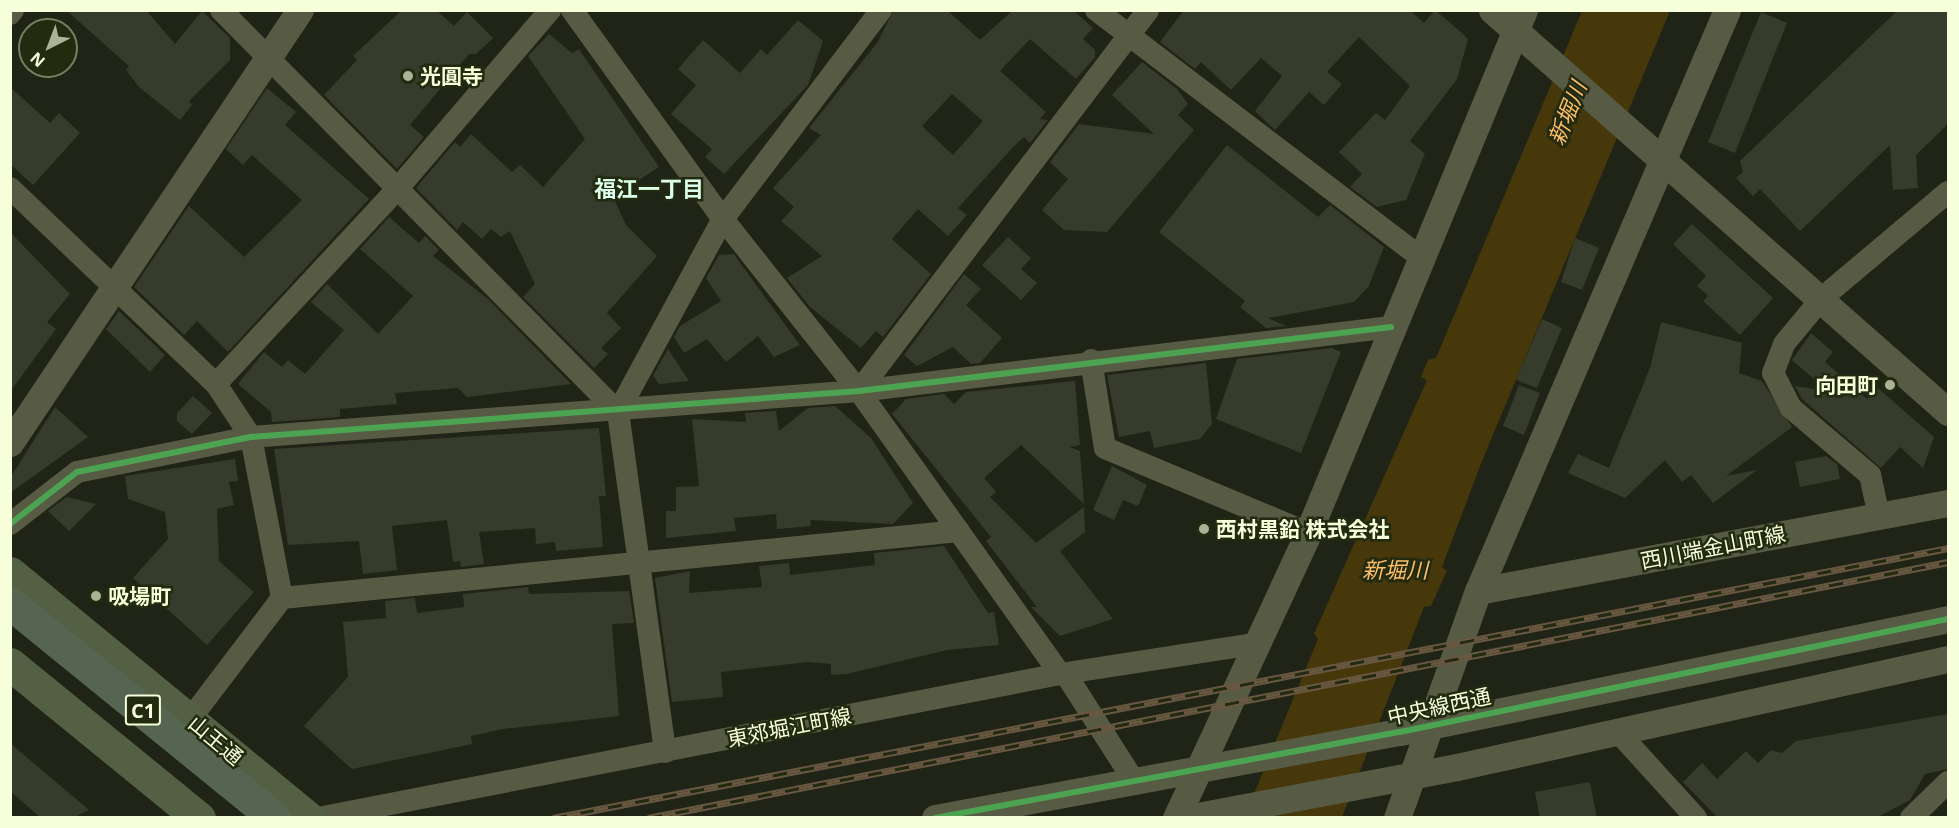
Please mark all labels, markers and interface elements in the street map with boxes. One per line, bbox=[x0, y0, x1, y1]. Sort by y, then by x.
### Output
north arrow bbox=[18, 18, 78, 78]
text: N bbox=[25, 47, 49, 72]
place label: 光圓寺 bbox=[420, 63, 483, 89]
marker: 光圓寺 bbox=[401, 69, 415, 83]
water label: 新堀川 bbox=[1542, 77, 1592, 149]
district label: 福江一丁目 bbox=[594, 176, 704, 202]
place label: 向田町 bbox=[1815, 372, 1878, 398]
marker: 向田町 bbox=[1883, 378, 1897, 392]
place label: 西村黒鉛 株式会社 bbox=[1216, 516, 1389, 542]
street label: 西川端金山町線 bbox=[1638, 521, 1788, 573]
marker: 西村黒鉛 株式会社 bbox=[1197, 522, 1211, 536]
water label: 新堀川 bbox=[1362, 557, 1428, 583]
place label: 吸場町 bbox=[108, 583, 171, 609]
marker: 吸場町 bbox=[89, 589, 103, 603]
street label: 中央線西通 bbox=[1385, 683, 1493, 729]
road number: C1 bbox=[124, 693, 162, 727]
street label: 東郊堀江町線 bbox=[725, 703, 853, 751]
street label: 山王通 bbox=[184, 710, 248, 770]

